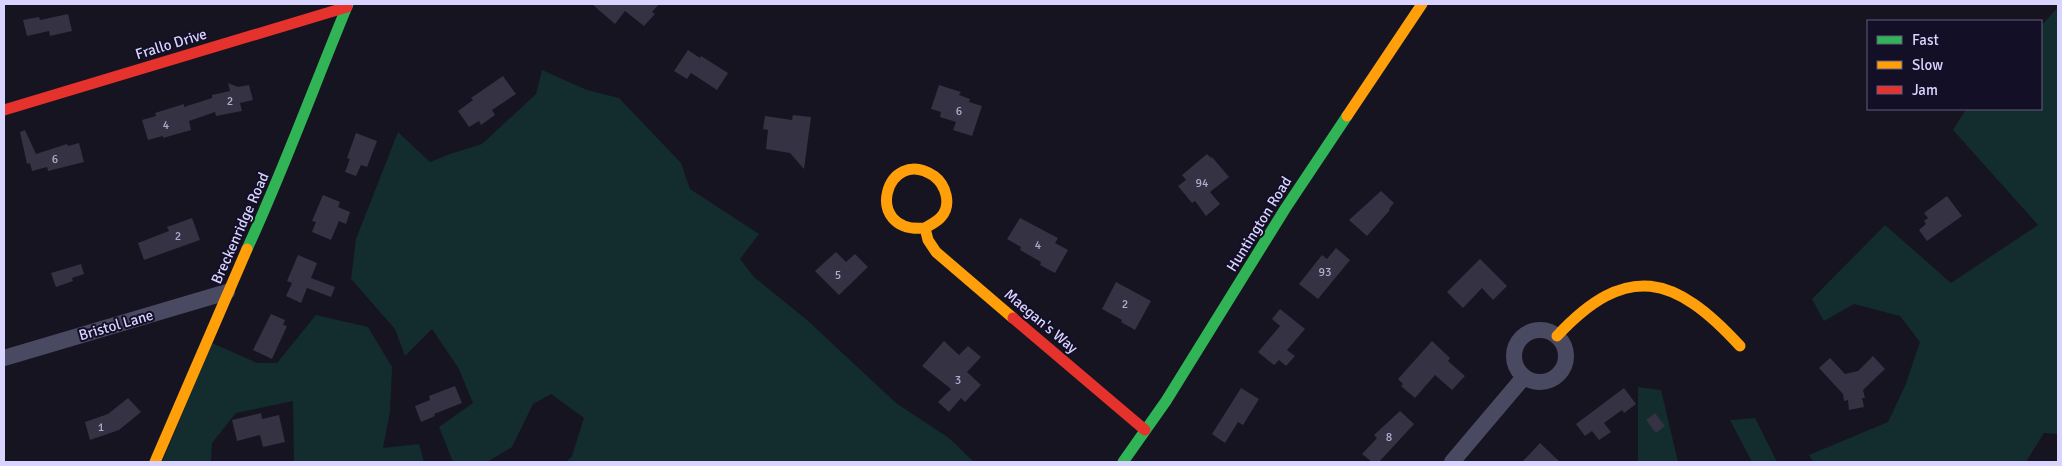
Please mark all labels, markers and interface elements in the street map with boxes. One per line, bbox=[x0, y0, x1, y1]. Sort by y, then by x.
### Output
legend bbox=[1867, 20, 2042, 110]
street label: Frallo Drive bbox=[133, 25, 209, 63]
text: Fast bbox=[1912, 31, 1939, 49]
text: Slow bbox=[1912, 56, 1943, 74]
text: Jam bbox=[1912, 81, 1938, 99]
house number: 2 bbox=[227, 94, 233, 109]
house number: 6 bbox=[956, 104, 962, 119]
house number: 4 bbox=[163, 118, 170, 133]
house number: 6 bbox=[52, 152, 58, 167]
street label: Breckenridge Road bbox=[207, 169, 273, 287]
street label: Huntington Road bbox=[1223, 173, 1295, 275]
house number: 94 bbox=[1196, 176, 1209, 191]
house number: 2 bbox=[175, 229, 181, 244]
house number: 4 bbox=[1035, 238, 1042, 253]
house number: 93 bbox=[1319, 265, 1331, 280]
house number: 5 bbox=[835, 268, 841, 283]
street label: Maegan's Way bbox=[1001, 285, 1081, 357]
house number: 2 bbox=[1122, 297, 1128, 312]
street label: Bristol Lane bbox=[77, 306, 155, 344]
house number: 3 bbox=[955, 373, 961, 388]
house number: 1 bbox=[98, 420, 104, 435]
house number: 8 bbox=[1386, 430, 1392, 445]

